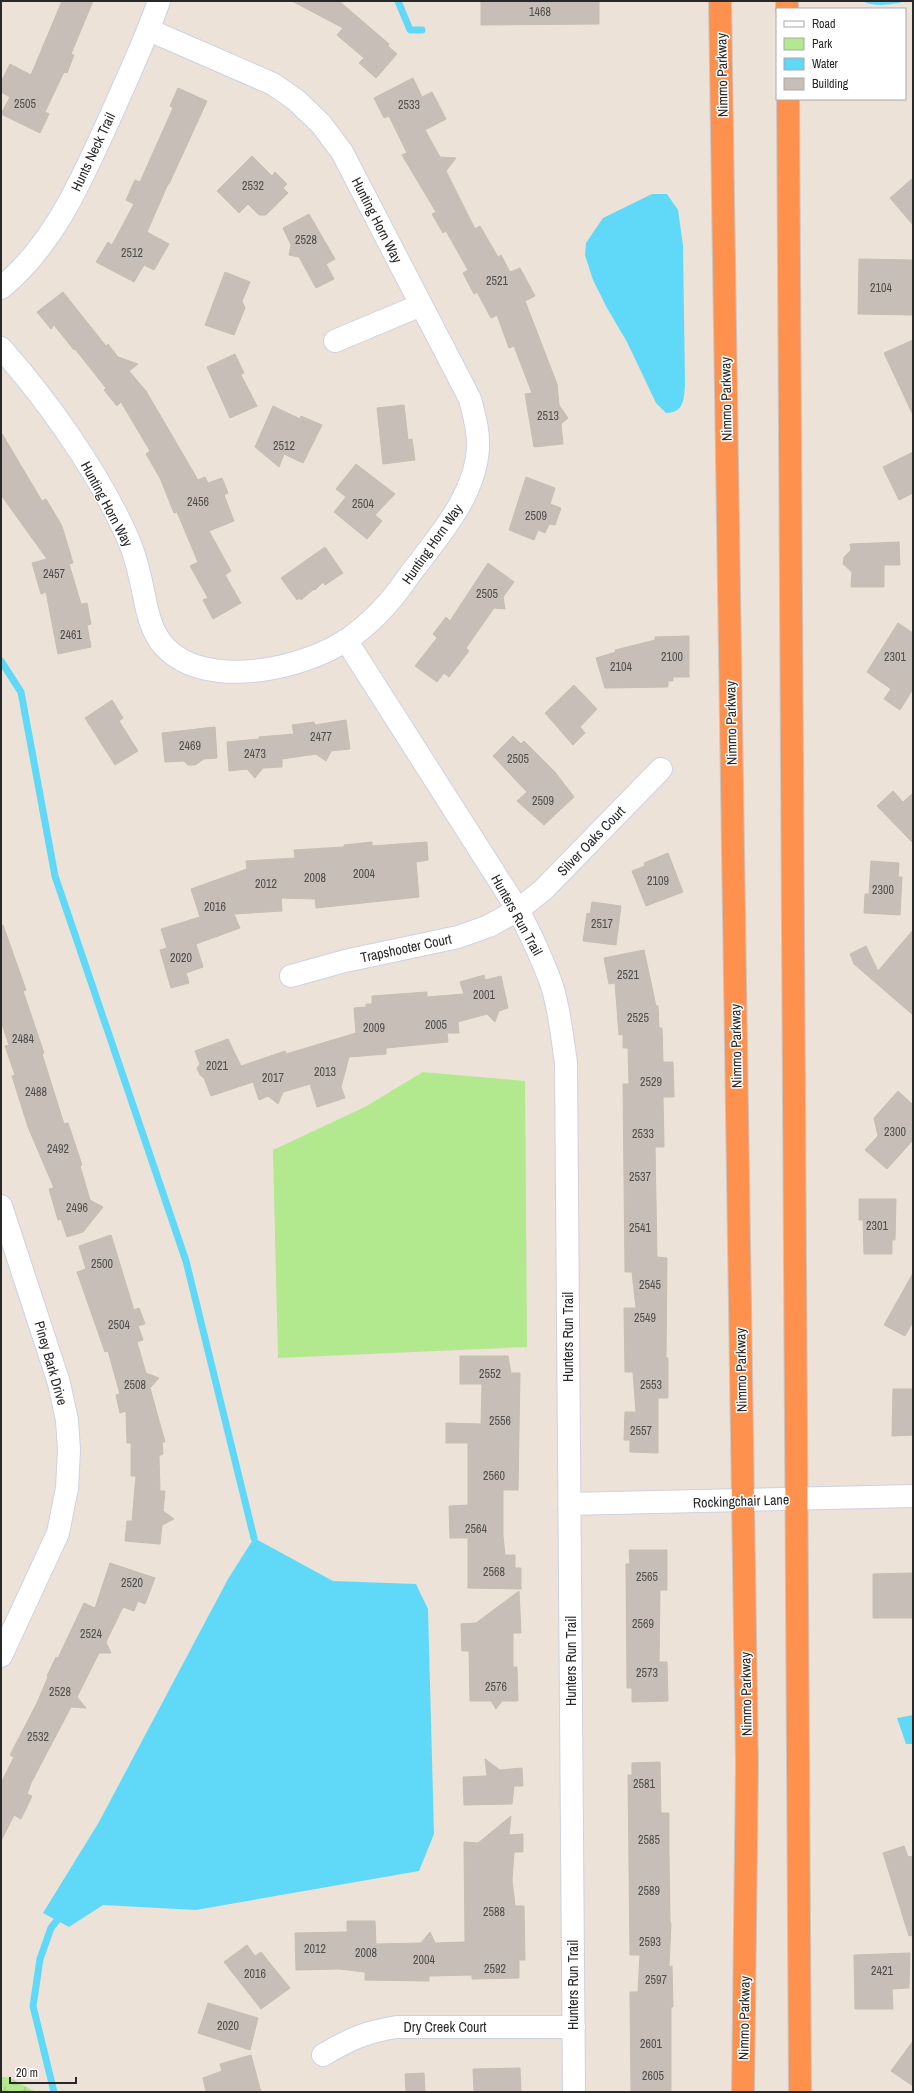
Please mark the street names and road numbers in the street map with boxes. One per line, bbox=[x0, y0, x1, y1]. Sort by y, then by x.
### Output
street label: Nimmo Parkway bbox=[712, 32, 732, 117]
street label: Hunts Neck Trail bbox=[67, 110, 119, 194]
street label: Hunting Horn Way bbox=[348, 174, 406, 266]
street label: Nimmo Parkway bbox=[716, 356, 736, 441]
street label: Hunting Horn Way bbox=[77, 458, 137, 550]
street label: Hunting Horn Way bbox=[398, 500, 466, 588]
street label: Nimmo Parkway bbox=[721, 680, 741, 765]
street label: Silver Oaks Court bbox=[553, 802, 629, 880]
street label: Hunters Run Trail bbox=[487, 871, 547, 959]
street label: Trapshooter Court bbox=[359, 930, 453, 966]
street label: Nimmo Parkway bbox=[726, 1003, 746, 1088]
street label: Hunters Run Trail bbox=[559, 1292, 577, 1382]
street label: Piney Bark Drive bbox=[30, 1319, 72, 1407]
street label: Nimmo Parkway bbox=[731, 1327, 751, 1412]
street label: Rockingchair Lane bbox=[693, 1490, 789, 1512]
street label: Hunters Run Trail bbox=[562, 1616, 580, 1706]
street label: Nimmo Parkway bbox=[736, 1651, 756, 1736]
street label: Hunters Run Trail bbox=[564, 1940, 582, 2030]
street label: Nimmo Parkway bbox=[734, 1975, 754, 2060]
street label: Dry Creek Court bbox=[404, 2018, 486, 2036]

